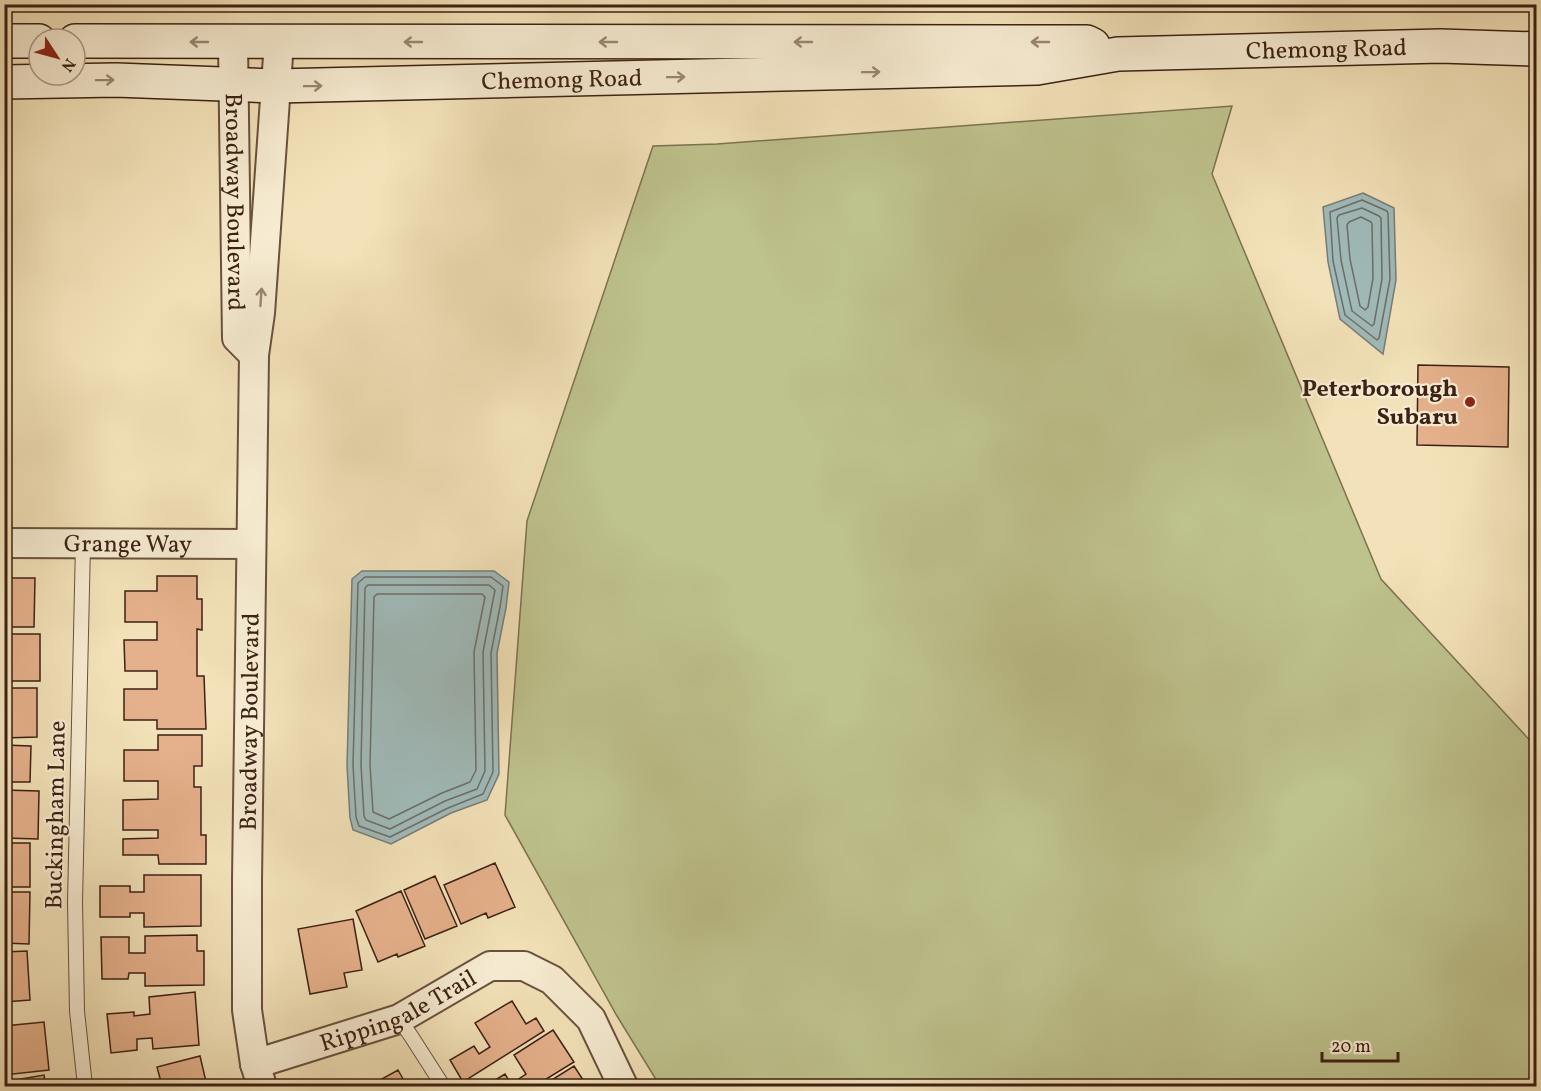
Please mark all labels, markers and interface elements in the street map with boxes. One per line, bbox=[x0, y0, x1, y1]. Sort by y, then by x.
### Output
north arrow bbox=[27, 27, 87, 87]
street label: Chemong Road bbox=[1246, 32, 1407, 70]
one-way arrow bbox=[190, 36, 210, 48]
one-way arrow bbox=[404, 36, 424, 48]
one-way arrow bbox=[599, 36, 619, 48]
one-way arrow bbox=[794, 36, 814, 48]
one-way arrow bbox=[1031, 36, 1051, 48]
text: N bbox=[55, 53, 80, 76]
street label: Chemong Road bbox=[481, 62, 643, 100]
one-way arrow bbox=[860, 66, 880, 78]
one-way arrow bbox=[665, 71, 685, 83]
one-way arrow bbox=[94, 74, 114, 86]
one-way arrow bbox=[302, 80, 322, 91]
street label: Broadway Boulevard bbox=[215, 93, 252, 311]
one-way arrow bbox=[256, 288, 267, 308]
place label: Peterborough Subaru bbox=[1302, 373, 1458, 435]
marker: Peterborough Subaru bbox=[1463, 395, 1477, 409]
street label: Grange Way bbox=[64, 528, 192, 563]
street label: Broadway Boulevard bbox=[233, 612, 270, 831]
street label: Buckingham Lane bbox=[38, 720, 76, 910]
street label: Rippingale Trail bbox=[316, 962, 483, 1062]
scale bar bbox=[1322, 1025, 1398, 1063]
text: 20 m bbox=[1331, 1035, 1371, 1060]

